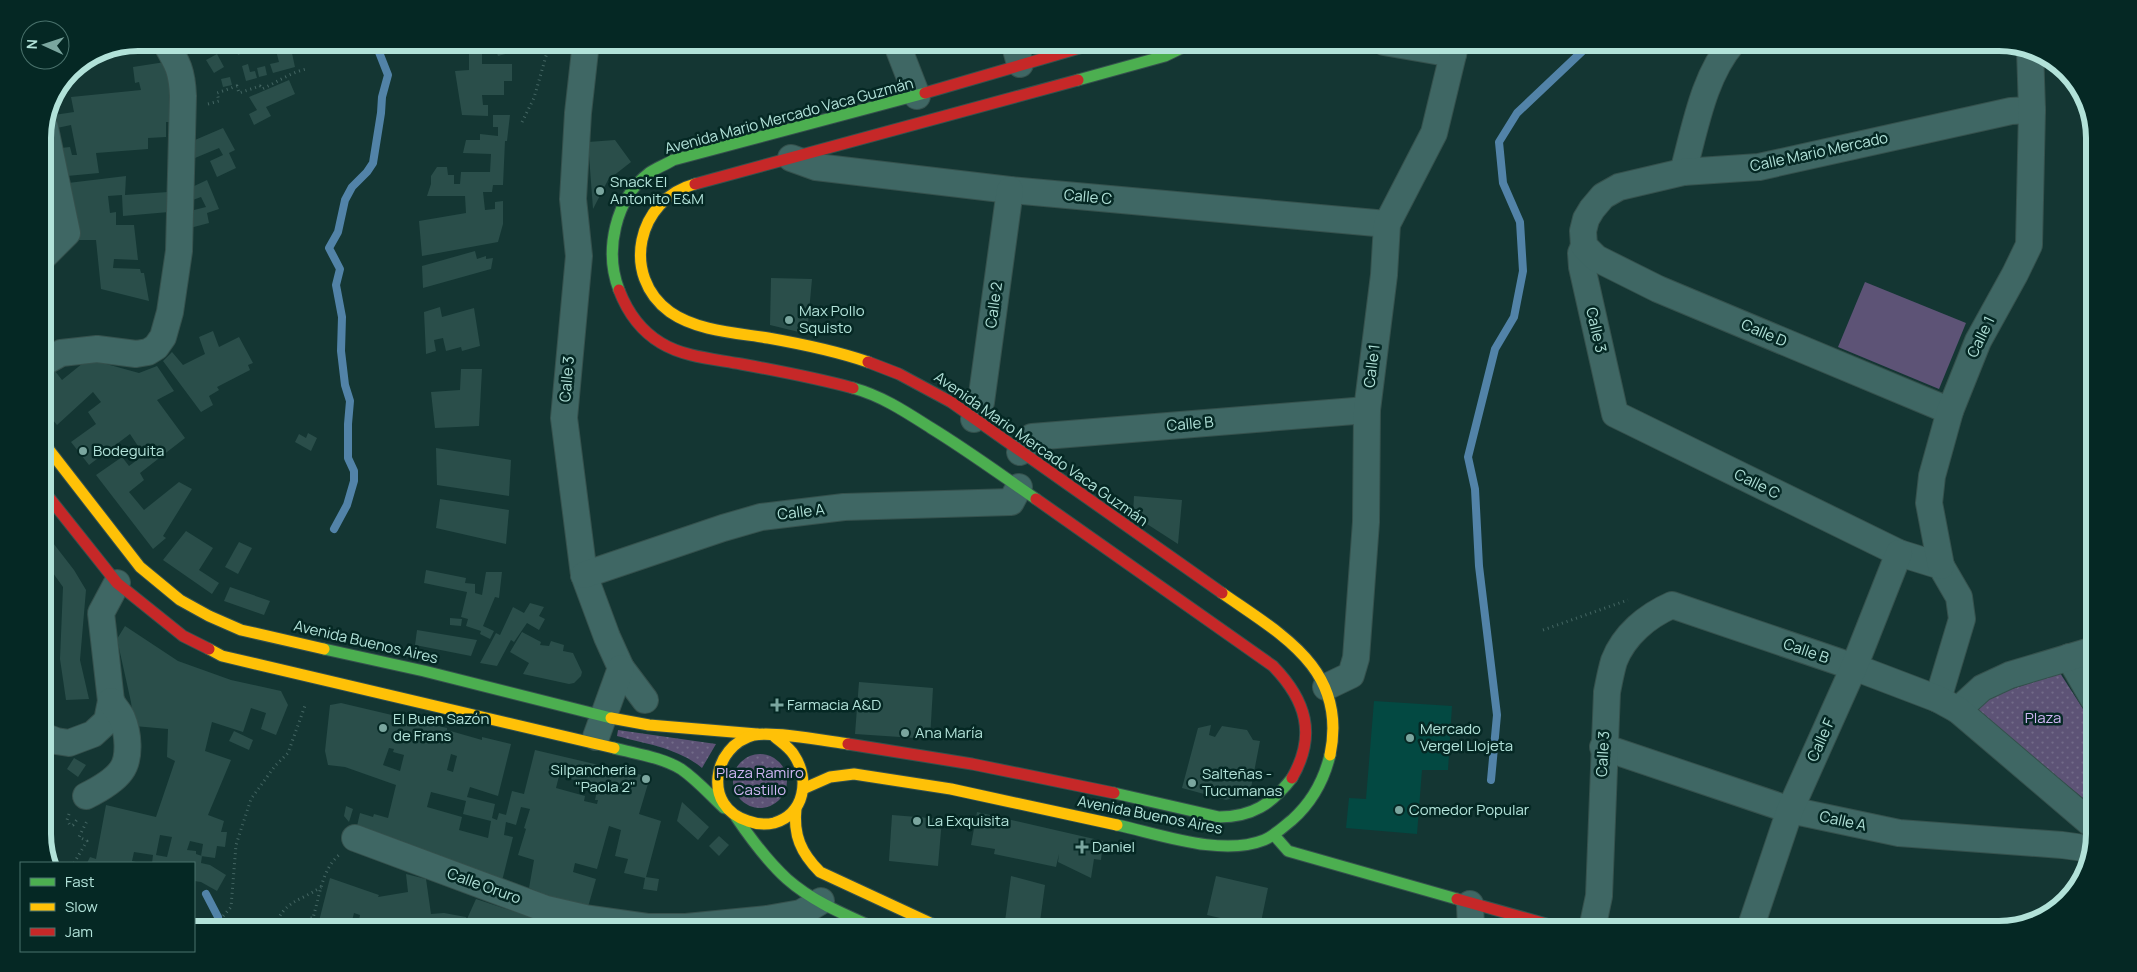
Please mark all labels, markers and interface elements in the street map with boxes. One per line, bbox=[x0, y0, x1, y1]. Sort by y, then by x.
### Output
north arrow bbox=[20, 20, 70, 70]
text: N bbox=[22, 39, 41, 50]
street label: Avenida Mario Mercado Vaca Guzmán bbox=[662, 72, 916, 159]
street label: Calle Mario Mercado bbox=[1748, 127, 1890, 176]
place label: Snack El Antonito E&M bbox=[610, 171, 704, 209]
street label: Calle C bbox=[1063, 184, 1113, 209]
marker: Snack El Antonito E&M bbox=[594, 185, 606, 197]
street label: Calle 2 bbox=[980, 280, 1007, 329]
place label: Max Pollo Squisto bbox=[799, 300, 865, 338]
street label: Calle 3 bbox=[1581, 305, 1612, 355]
street label: Calle 1 bbox=[1962, 313, 2000, 361]
marker: Max Pollo Squisto bbox=[783, 314, 795, 326]
street label: Calle D bbox=[1738, 314, 1790, 352]
street label: Calle 1 bbox=[1358, 343, 1385, 389]
street label: Calle 3 bbox=[554, 355, 579, 403]
street label: Avenida Mario Mercado Vaca Guzmán bbox=[930, 366, 1153, 531]
street label: Calle B bbox=[1166, 411, 1214, 436]
place label: Bodeguita bbox=[93, 440, 164, 461]
marker: Bodeguita bbox=[77, 445, 89, 457]
street label: Calle C bbox=[1731, 463, 1784, 504]
street label: Calle A bbox=[776, 498, 826, 525]
street label: Avenida Buenos Aires bbox=[292, 615, 440, 668]
street label: Calle B bbox=[1781, 633, 1832, 668]
place label: Farmacia A&D bbox=[787, 694, 881, 715]
marker: Farmacia A&D bbox=[771, 699, 783, 711]
park label: Plaza bbox=[2025, 707, 2061, 728]
place label: El Buen Sazón de Frans bbox=[393, 708, 489, 746]
street label: Calle F bbox=[1802, 714, 1840, 765]
place label: Mercado Vergel Llojeta bbox=[1420, 718, 1513, 756]
marker: El Buen Sazón de Frans bbox=[377, 722, 389, 734]
place label: Ana María bbox=[915, 722, 983, 743]
marker: Ana María bbox=[899, 727, 911, 739]
street label: Calle 3 bbox=[1591, 730, 1614, 778]
marker: Mercado Vergel Llojeta bbox=[1404, 732, 1416, 744]
place label: Silpancheria "Paola 2" bbox=[550, 759, 636, 797]
park label: Plaza Ramiro Castillo bbox=[716, 762, 804, 800]
place label: Salteñas - Tucumanas bbox=[1202, 763, 1283, 801]
marker: Silpancheria "Paola 2" bbox=[640, 773, 652, 785]
marker: Salteñas - Tucumanas bbox=[1186, 777, 1198, 789]
street label: Avenida Buenos Aires bbox=[1076, 790, 1225, 839]
place label: Comedor Popular bbox=[1409, 799, 1530, 820]
marker: Comedor Popular bbox=[1393, 804, 1405, 816]
street label: Calle A bbox=[1818, 805, 1869, 836]
place label: La Exquisita bbox=[927, 810, 1009, 831]
marker: La Exquisita bbox=[911, 815, 923, 827]
place label: Daniel bbox=[1092, 836, 1135, 857]
marker: Daniel bbox=[1076, 841, 1088, 853]
legend bbox=[20, 862, 195, 952]
street label: Calle Oruro bbox=[444, 862, 524, 909]
text: Fast bbox=[65, 871, 94, 892]
text: Slow bbox=[65, 896, 98, 917]
text: Jam bbox=[65, 921, 93, 942]

